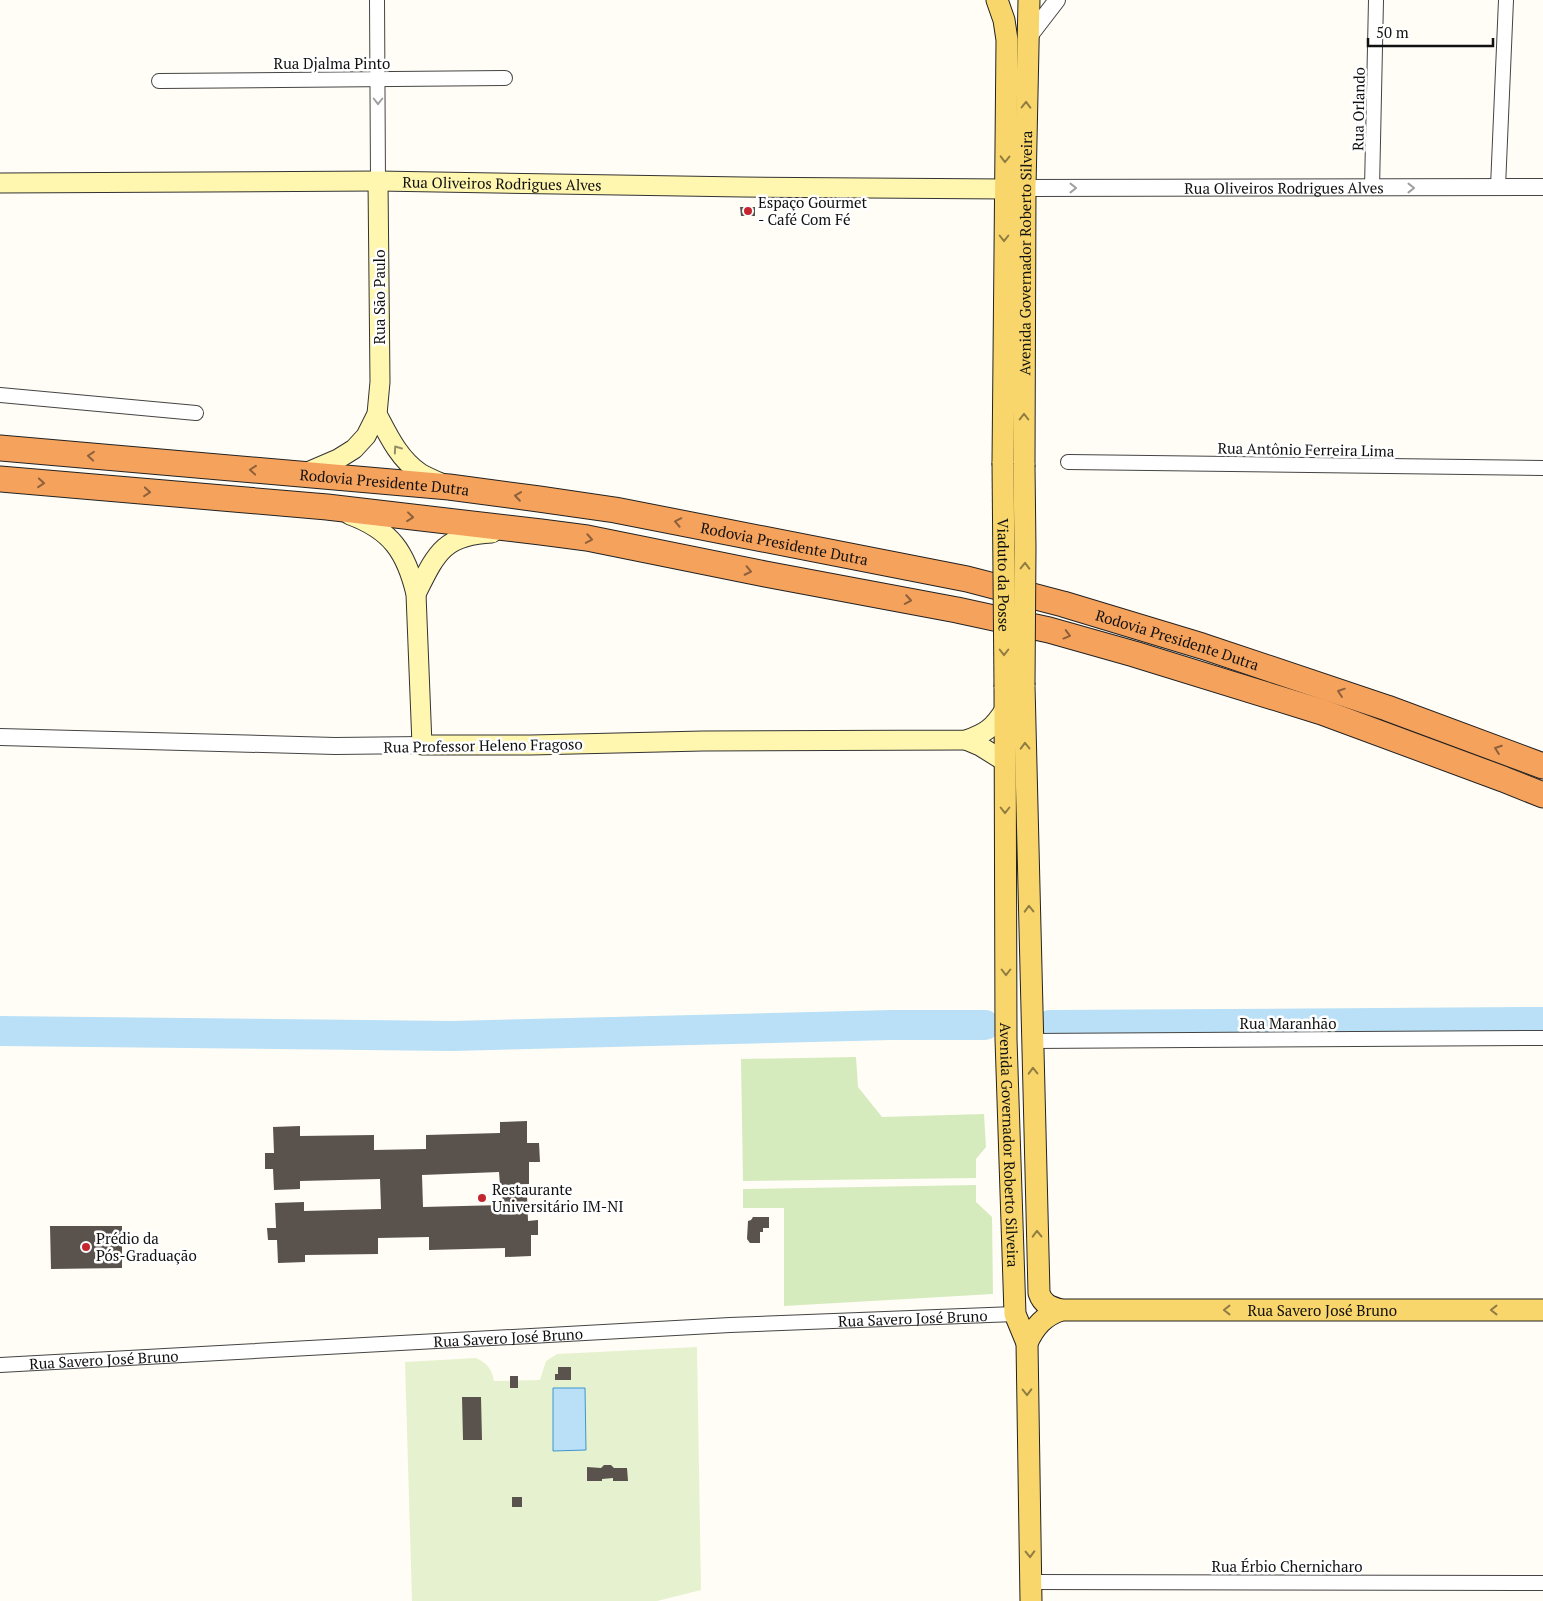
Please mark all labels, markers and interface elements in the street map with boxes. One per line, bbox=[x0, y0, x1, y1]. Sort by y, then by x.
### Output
scale bar bbox=[1368, 15, 1493, 47]
text: 50 m bbox=[1376, 22, 1409, 42]
street label: Rua Djalma Pinto bbox=[274, 53, 390, 73]
street label: Rua Orlando bbox=[1347, 67, 1369, 151]
one-way arrow bbox=[373, 98, 383, 105]
one-way arrow bbox=[1021, 100, 1031, 108]
street label: Avenida Governador Roberto Silveira bbox=[1014, 130, 1036, 376]
one-way arrow bbox=[1000, 156, 1010, 163]
street label: Rua Oliveiros Rodrigues Alves bbox=[402, 171, 602, 195]
street label: Rua Oliveiros Rodrigues Alves bbox=[1184, 177, 1384, 198]
one-way arrow bbox=[1407, 182, 1415, 193]
one-way arrow bbox=[1070, 183, 1078, 193]
place label: Espaço Gourmet - Café Com Fé bbox=[758, 192, 867, 229]
marker: Espaço Gourmet - Café Com Fé bbox=[742, 205, 754, 217]
one-way arrow bbox=[999, 234, 1009, 242]
street label: Rua São Paulo bbox=[369, 250, 389, 344]
one-way arrow bbox=[1019, 412, 1029, 420]
street label: Rua Antônio Ferreira Lima bbox=[1217, 437, 1395, 461]
one-way arrow bbox=[394, 445, 403, 454]
one-way arrow bbox=[87, 451, 95, 462]
street label: Rodovia Presidente Dutra bbox=[299, 464, 471, 500]
one-way arrow bbox=[249, 465, 257, 476]
one-way arrow bbox=[37, 477, 45, 488]
one-way arrow bbox=[143, 486, 151, 497]
one-way arrow bbox=[514, 492, 522, 502]
one-way arrow bbox=[407, 511, 415, 522]
street label: Rodovia Presidente Dutra bbox=[699, 517, 870, 570]
one-way arrow bbox=[674, 518, 683, 528]
street label: Viaduto da Posse bbox=[993, 518, 1015, 632]
one-way arrow bbox=[584, 533, 593, 543]
one-way arrow bbox=[1020, 562, 1030, 570]
one-way arrow bbox=[744, 565, 753, 575]
one-way arrow bbox=[904, 595, 912, 605]
street label: Rodovia Presidente Dutra bbox=[1093, 604, 1262, 675]
one-way arrow bbox=[1062, 629, 1071, 640]
one-way arrow bbox=[999, 648, 1009, 656]
one-way arrow bbox=[1337, 688, 1346, 698]
street label: Rua Professor Heleno Fragoso bbox=[383, 733, 583, 757]
one-way arrow bbox=[1020, 742, 1030, 750]
one-way arrow bbox=[1494, 745, 1502, 755]
one-way arrow bbox=[1000, 806, 1010, 814]
one-way arrow bbox=[1024, 905, 1034, 912]
one-way arrow bbox=[1001, 969, 1011, 977]
street label: Rua Maranhão bbox=[1240, 1013, 1336, 1033]
street label: Avenida Governador Roberto Silveira bbox=[996, 1022, 1023, 1268]
one-way arrow bbox=[1028, 1067, 1038, 1075]
place label: Restaurante Universitário IM-NI bbox=[492, 1179, 623, 1216]
marker: Restaurante Universitário IM-NI bbox=[476, 1192, 488, 1204]
place label: Prédio da Pós-Graduação bbox=[96, 1228, 197, 1265]
one-way arrow bbox=[1032, 1230, 1042, 1238]
marker: Prédio da Pós-Graduação bbox=[80, 1241, 92, 1253]
street label: Rua Savero José Bruno bbox=[1247, 1300, 1397, 1320]
street label: Rua Savero José Bruno bbox=[838, 1305, 988, 1331]
one-way arrow bbox=[1223, 1305, 1230, 1315]
one-way arrow bbox=[1490, 1305, 1498, 1315]
street label: Rua Savero José Bruno bbox=[433, 1323, 583, 1351]
street label: Rua Savero José Bruno bbox=[29, 1345, 179, 1373]
one-way arrow bbox=[1022, 1388, 1032, 1396]
one-way arrow bbox=[1025, 1550, 1035, 1558]
street label: Rua Érbio Chernicharo bbox=[1211, 1556, 1363, 1576]

